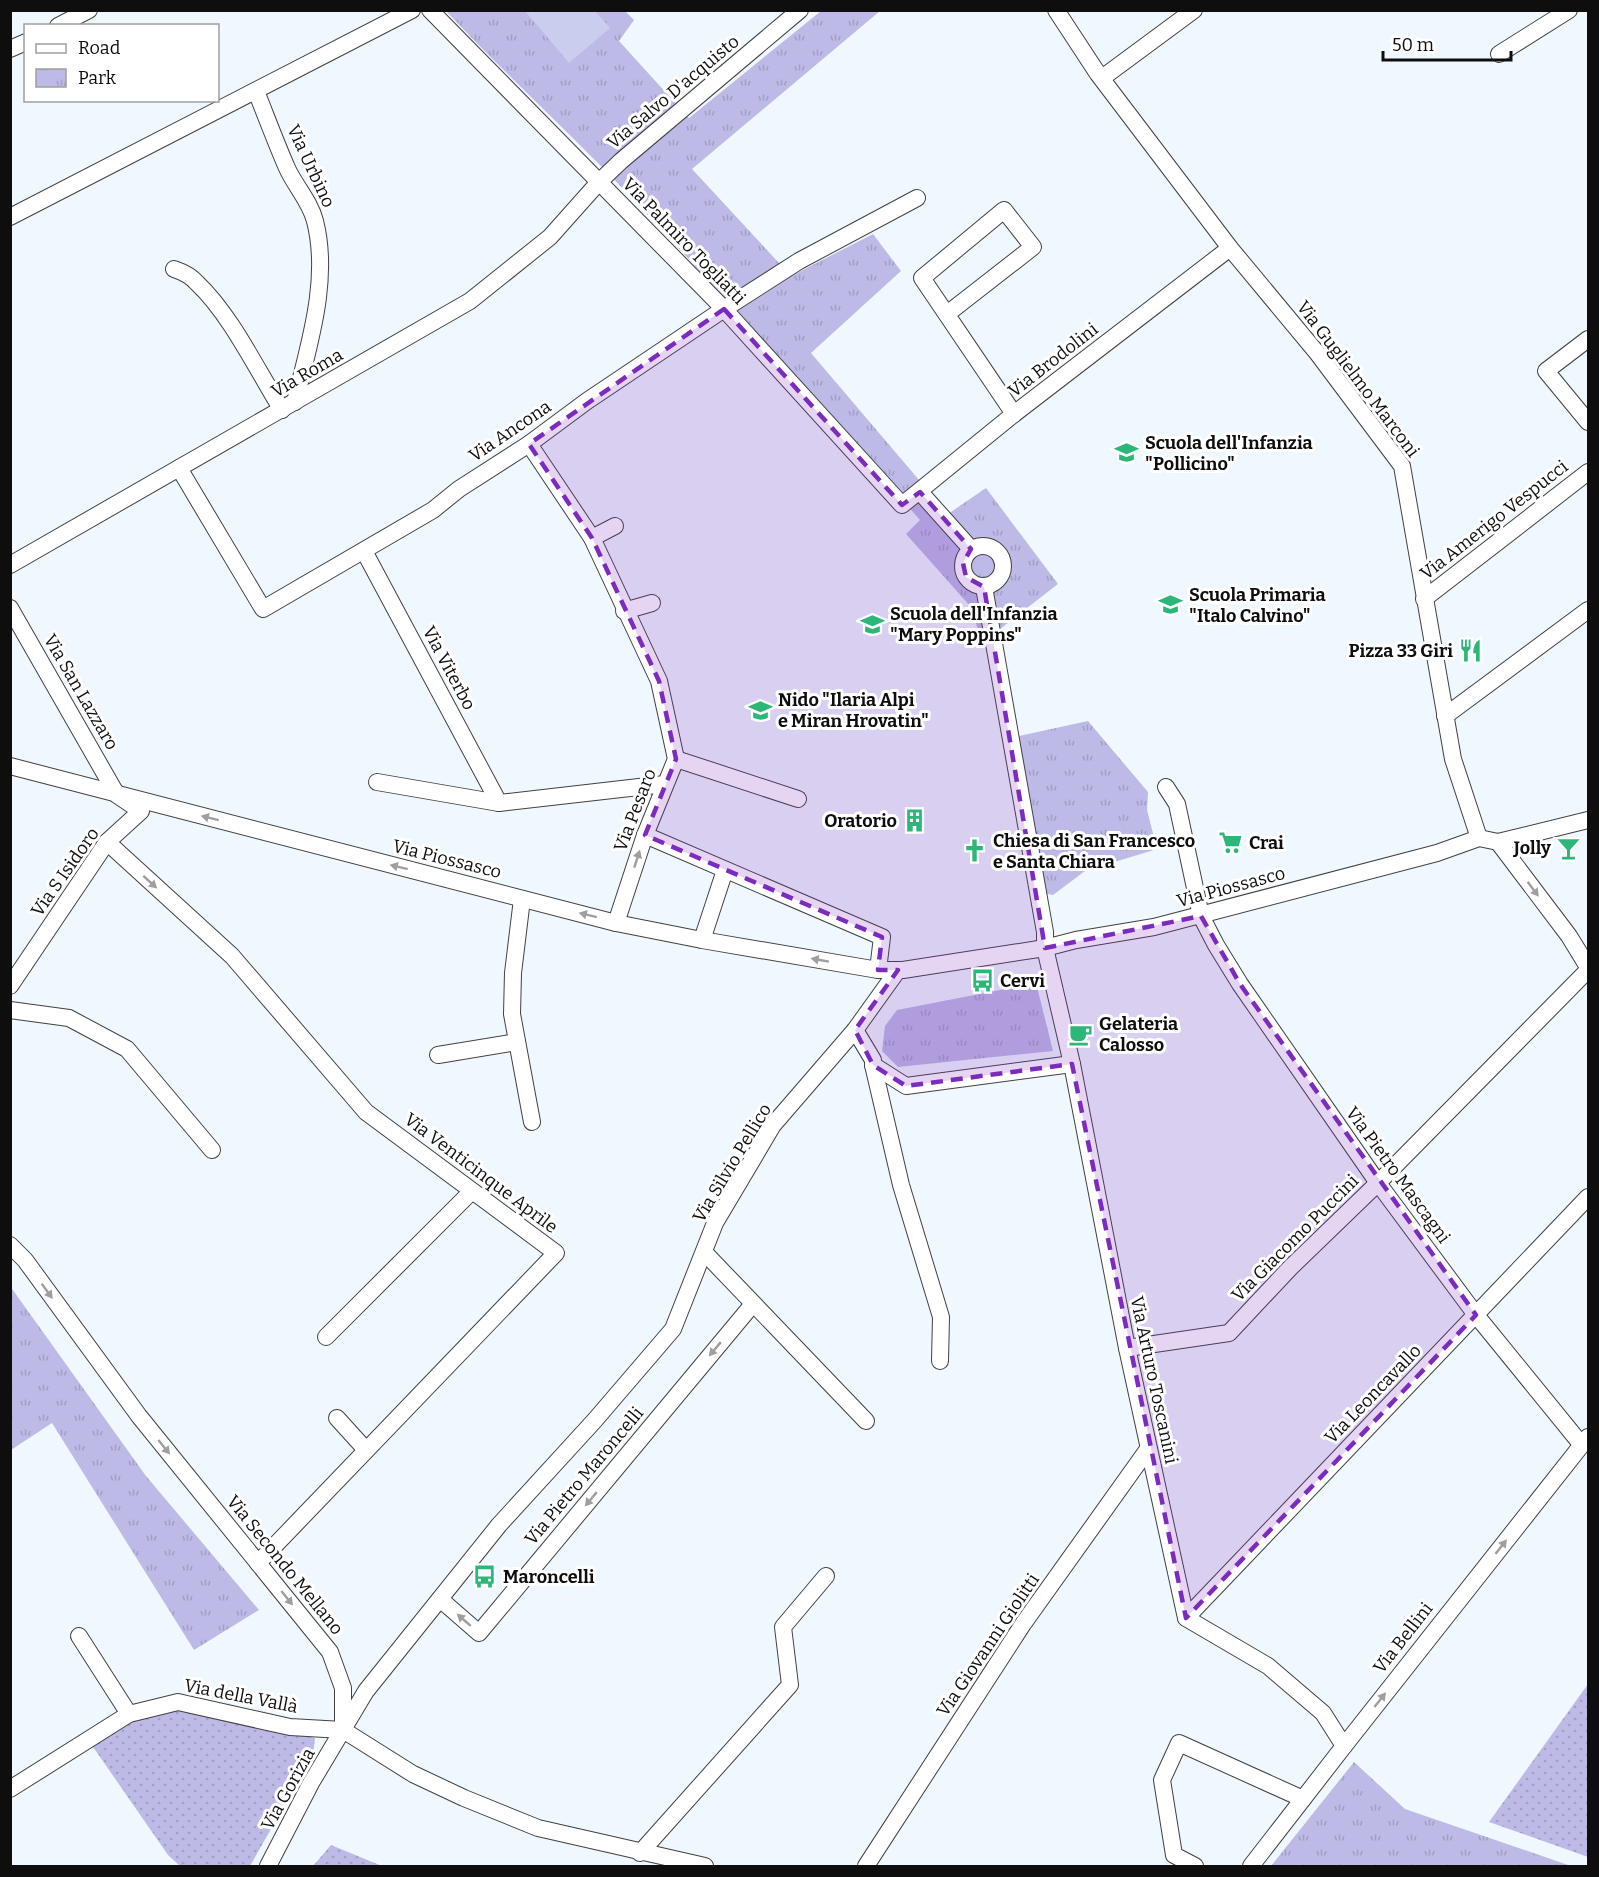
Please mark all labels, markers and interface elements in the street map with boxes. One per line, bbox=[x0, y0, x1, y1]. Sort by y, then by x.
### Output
legend bbox=[24, 24, 219, 102]
scale bar bbox=[1383, 24, 1510, 62]
street label: Via Salvo D'acquisto bbox=[602, 30, 744, 154]
text: 50 m bbox=[1392, 34, 1434, 56]
text: Road bbox=[78, 37, 121, 59]
text: Park bbox=[78, 67, 117, 89]
street label: Via Urbino bbox=[282, 121, 340, 211]
street label: Via Palmiro Togliatti bbox=[618, 173, 750, 309]
street label: Via Guglielmo Marconi bbox=[1292, 296, 1424, 462]
street label: Via Brodolini bbox=[1004, 318, 1102, 402]
street label: Via Roma bbox=[267, 344, 347, 402]
street label: Via Ancona bbox=[465, 395, 555, 467]
place label: Scuola dell'Infanzia "Pollicino" bbox=[1145, 432, 1313, 475]
school or university icon: Scuola dell'Infanzia "Pollicino" bbox=[1114, 440, 1140, 466]
street label: Via Amerigo Vespucci bbox=[1416, 456, 1572, 584]
place label: Scuola Primaria "Italo Calvino" bbox=[1189, 584, 1326, 627]
school or university icon: Scuola Primaria "Italo Calvino" bbox=[1158, 592, 1184, 618]
place label: Scuola dell'Infanzia "Mary Poppins" bbox=[890, 603, 1058, 646]
school or university icon: Scuola dell'Infanzia "Mary Poppins" bbox=[859, 611, 885, 637]
street label: Via Viterbo bbox=[418, 622, 480, 714]
street label: Via San Lazzaro bbox=[39, 630, 123, 754]
restaurant icon: Pizza 33 Giri bbox=[1458, 638, 1484, 664]
place label: Pizza 33 Giri bbox=[1349, 640, 1453, 662]
place label: Nido "Ilaria Alpi e Miran Hrovatin" bbox=[778, 689, 929, 732]
school or university icon: Nido "Ilaria Alpi e Miran Hrovatin" bbox=[747, 697, 773, 723]
street label: Via Pesaro bbox=[609, 766, 661, 854]
building icon: Oratorio bbox=[902, 808, 928, 834]
place label: Oratorio bbox=[824, 810, 897, 832]
one-way arrow bbox=[201, 813, 219, 823]
street label: Via S Isidoro bbox=[26, 823, 104, 921]
place label: Chiesa di San Francesco e Santa Chiara bbox=[993, 830, 1195, 873]
supermarket icon: Crai bbox=[1218, 830, 1244, 856]
place label: Crai bbox=[1249, 832, 1284, 854]
street label: Via Piossasco bbox=[390, 835, 504, 883]
bar icon: Jolly bbox=[1556, 835, 1582, 861]
place label: Jolly bbox=[1513, 837, 1552, 859]
church icon: Chiesa di San Francesco e Santa Chiara bbox=[962, 838, 988, 864]
one-way arrow bbox=[633, 850, 642, 868]
one-way arrow bbox=[389, 862, 408, 872]
street label: Via Piossasco bbox=[1174, 862, 1288, 912]
one-way arrow bbox=[142, 875, 157, 888]
one-way arrow bbox=[1526, 882, 1538, 897]
one-way arrow bbox=[578, 910, 597, 920]
one-way arrow bbox=[811, 955, 830, 964]
bus stop icon: Cervi bbox=[969, 968, 995, 994]
place label: Cervi bbox=[1000, 970, 1045, 992]
place label: Gelateria Calosso bbox=[1099, 1013, 1178, 1056]
cafe icon: Gelateria Calosso bbox=[1068, 1021, 1094, 1047]
street label: Via Silvio Pellico bbox=[688, 1100, 776, 1226]
street label: Via Pietro Mascagni bbox=[1341, 1102, 1455, 1248]
street label: Via Venticinque Aprile bbox=[400, 1108, 562, 1238]
street label: Via Giacomo Puccini bbox=[1227, 1170, 1363, 1306]
one-way arrow bbox=[41, 1283, 53, 1298]
street label: Via Arturo Toscanini bbox=[1126, 1294, 1182, 1466]
street label: Via Leoncavallo bbox=[1320, 1340, 1426, 1448]
one-way arrow bbox=[710, 1341, 722, 1356]
street label: Via Pietro Maroncelli bbox=[520, 1403, 648, 1549]
one-way arrow bbox=[157, 1439, 170, 1455]
street label: Via Secondo Mellano bbox=[222, 1491, 348, 1639]
one-way arrow bbox=[584, 1491, 597, 1507]
one-way arrow bbox=[1494, 1539, 1506, 1554]
bus stop icon: Maroncelli bbox=[472, 1564, 498, 1590]
place label: Maroncelli bbox=[503, 1566, 595, 1588]
street label: Via Giovanni Giolitti bbox=[932, 1569, 1044, 1721]
one-way arrow bbox=[280, 1591, 292, 1606]
street label: Via Bellini bbox=[1368, 1598, 1438, 1678]
one-way arrow bbox=[457, 1614, 472, 1627]
street label: Via della Vallà bbox=[182, 1674, 300, 1718]
one-way arrow bbox=[1373, 1692, 1386, 1708]
street label: Via Gorizia bbox=[256, 1744, 320, 1834]

